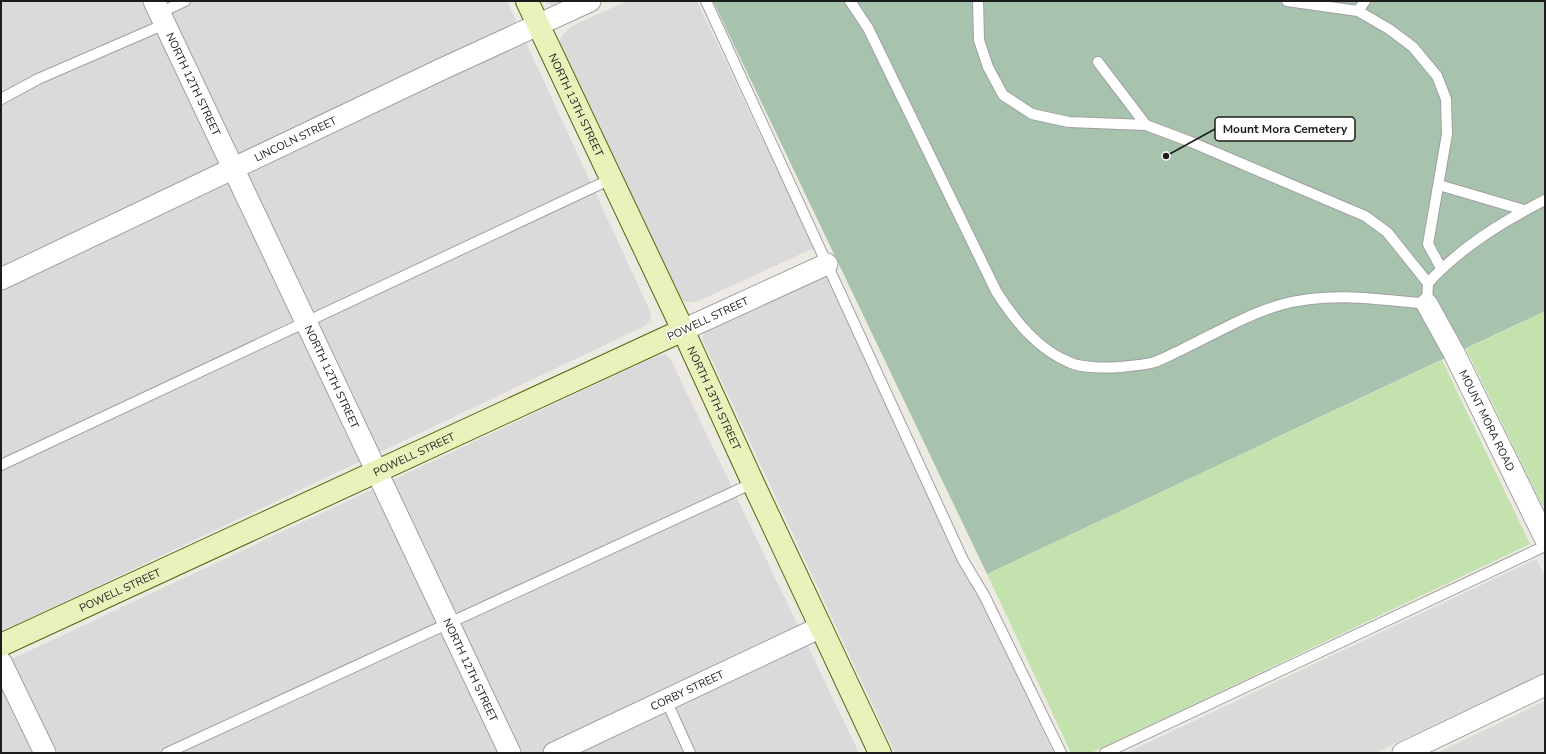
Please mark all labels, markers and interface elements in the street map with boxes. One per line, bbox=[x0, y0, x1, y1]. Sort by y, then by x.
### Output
street label: NORTH 12TH STREET bbox=[163, 30, 224, 139]
street label: NORTH 13TH STREET bbox=[545, 51, 607, 159]
street label: LINCOLN STREET bbox=[252, 113, 339, 165]
callout: Mount Mora Cemetery bbox=[1215, 117, 1355, 141]
text: Mount Mora Cemetery bbox=[1223, 121, 1348, 137]
street label: POWELL STREET bbox=[665, 293, 752, 344]
street label: NORTH 12TH STREET bbox=[301, 323, 363, 431]
street label: NORTH 13TH STREET bbox=[684, 344, 745, 453]
street label: MOUNT MORA ROAD bbox=[1456, 367, 1518, 474]
street label: POWELL STREET bbox=[371, 429, 458, 480]
street label: POWELL STREET bbox=[77, 565, 164, 615]
street label: NORTH 12TH STREET bbox=[440, 616, 502, 724]
street label: CORBY STREET bbox=[648, 666, 726, 714]

